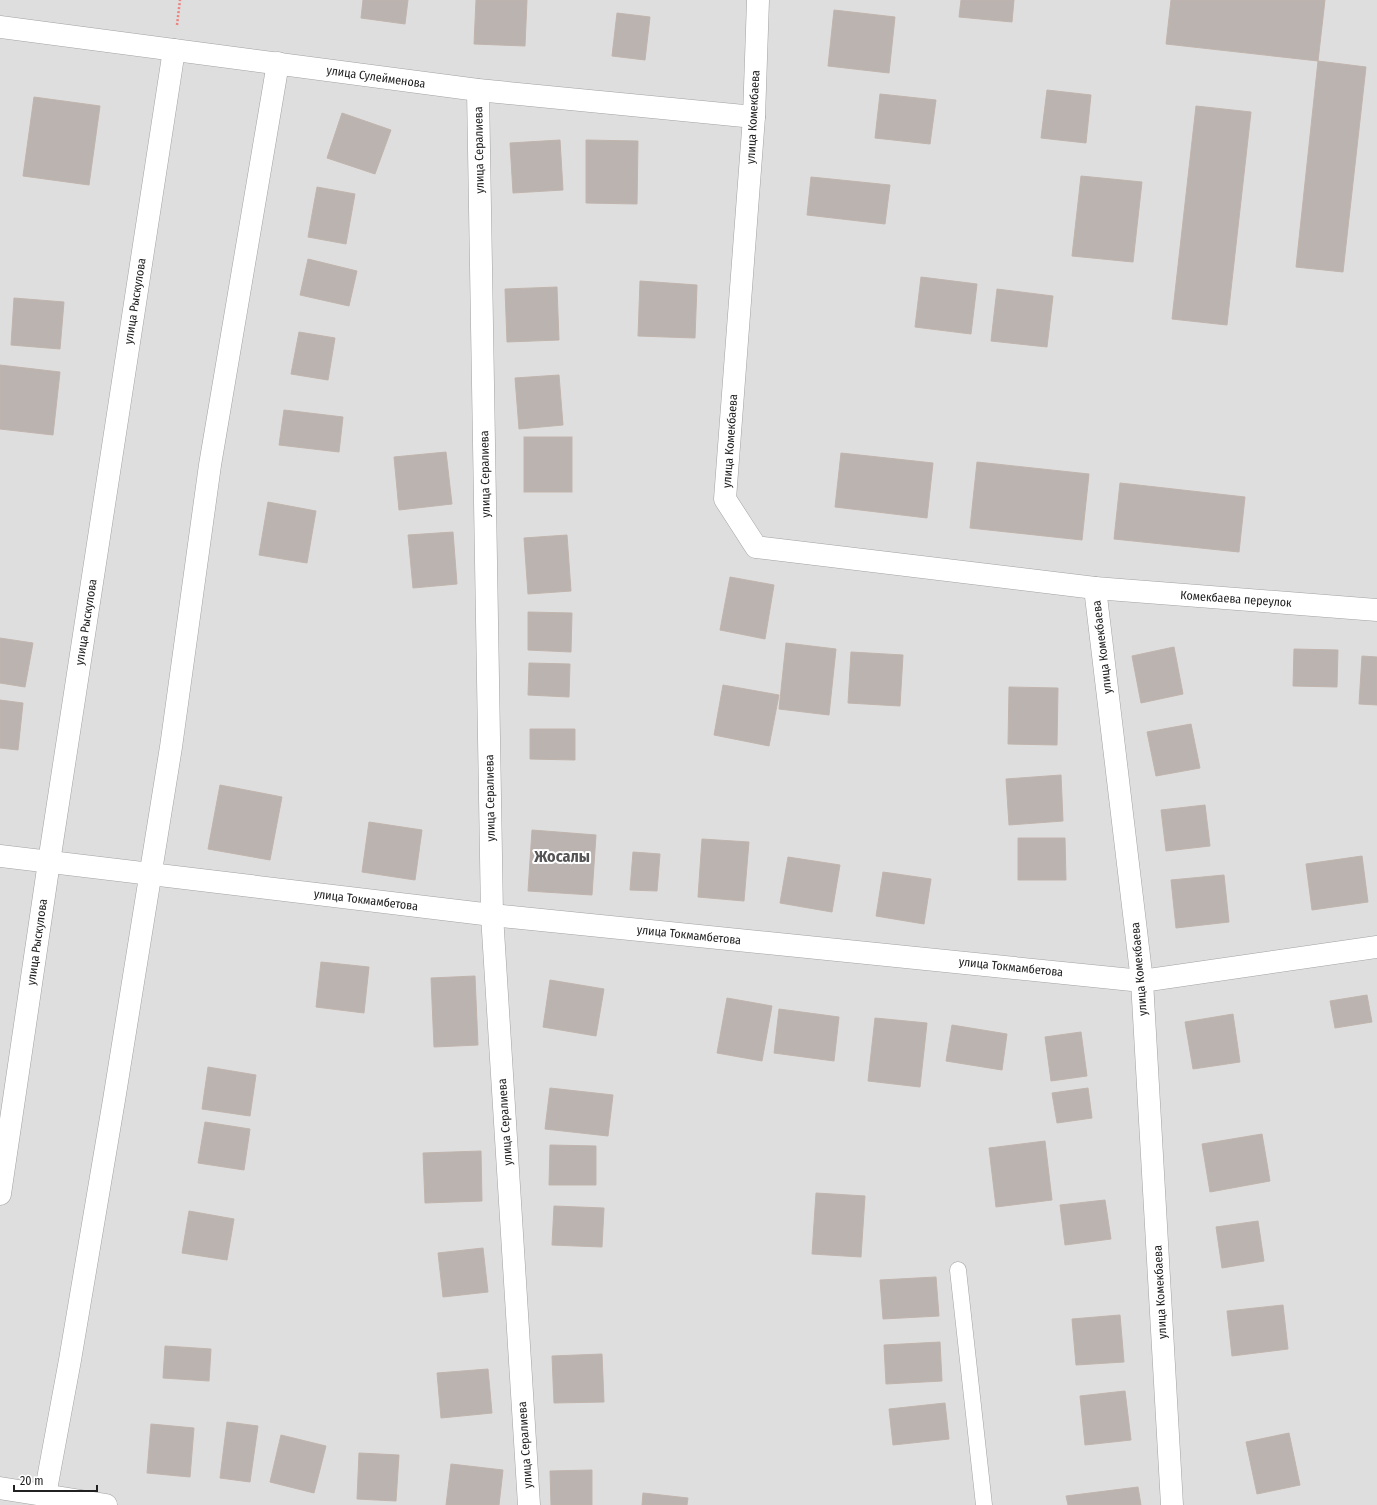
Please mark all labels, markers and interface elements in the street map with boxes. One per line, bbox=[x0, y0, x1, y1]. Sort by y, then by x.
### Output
street label: улица Сулейменова bbox=[326, 63, 427, 91]
street label: улица Комекбаева bbox=[744, 70, 762, 164]
street label: улица Сералиева bbox=[471, 106, 487, 194]
street label: улица Рыскулова bbox=[121, 257, 149, 345]
street label: улица Комекбаева bbox=[720, 394, 740, 488]
street label: улица Сералиева bbox=[477, 430, 493, 518]
street label: улица Рыскулова bbox=[72, 578, 100, 666]
street label: Комекбаева переулок bbox=[1180, 588, 1293, 610]
street label: улица Комекбаева bbox=[1089, 599, 1115, 694]
street label: улица Сералиева bbox=[482, 754, 498, 842]
district label: Жосалы bbox=[533, 847, 590, 866]
street label: улица Токмамбетова bbox=[313, 887, 419, 913]
street label: улица Рыскулова bbox=[24, 898, 50, 986]
street label: улица Комекбаева bbox=[1128, 921, 1150, 1016]
street label: улица Токмамбетова bbox=[636, 923, 742, 947]
street label: улица Токмамбетова bbox=[958, 955, 1064, 979]
street label: улица Сералиева bbox=[495, 1078, 515, 1166]
street label: улица Комекбаева bbox=[1151, 1245, 1169, 1339]
street label: улица Сералиева bbox=[515, 1401, 535, 1489]
scale bar bbox=[14, 1467, 97, 1493]
text: 20 m bbox=[20, 1474, 44, 1488]

